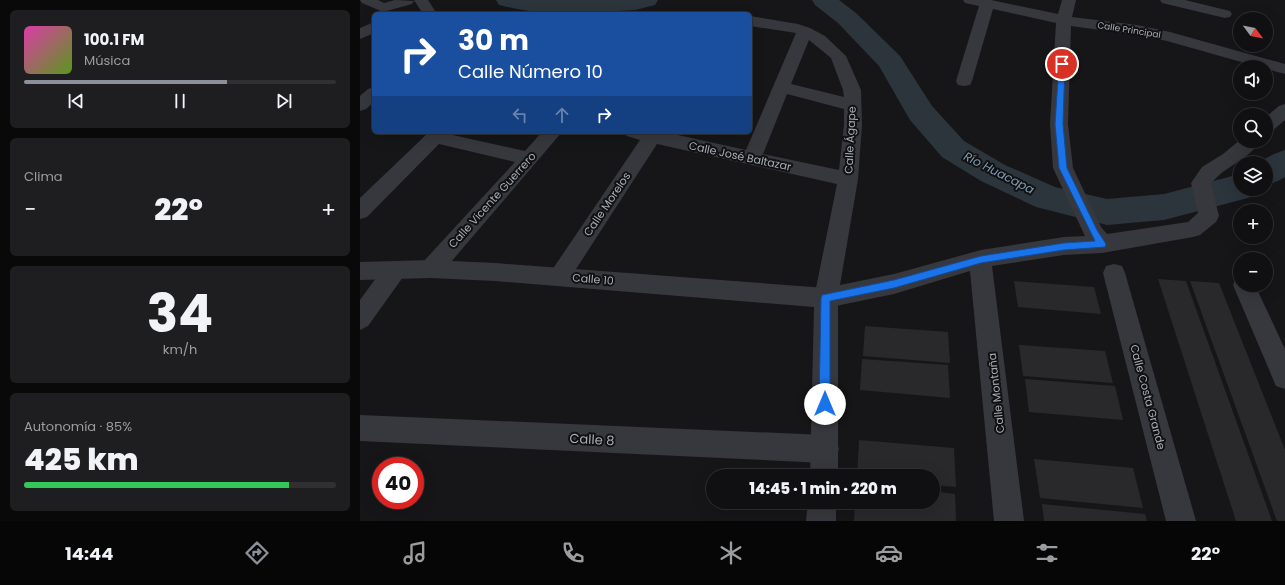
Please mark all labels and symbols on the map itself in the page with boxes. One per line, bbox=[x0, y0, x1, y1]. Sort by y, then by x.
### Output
north arrow bbox=[1233, 12, 1273, 52]
street label: Calle Principal bbox=[1096, 19, 1162, 41]
pin bbox=[1045, 47, 1079, 81]
street label: Calle Ágape bbox=[840, 106, 860, 174]
street label: Calle José Baltazar bbox=[687, 137, 793, 175]
water label: Río Huacapa bbox=[961, 147, 1037, 198]
street label: Calle Vicente Guerrero bbox=[445, 149, 539, 251]
street label: Calle Morelos bbox=[580, 169, 634, 239]
street label: Calle 10 bbox=[572, 269, 614, 289]
street label: Calle Costa Grande bbox=[1126, 343, 1170, 451]
street label: Calle Montaña bbox=[984, 352, 1008, 434]
position arrow bbox=[804, 383, 846, 425]
street label: Calle 8 bbox=[569, 429, 615, 450]
speed limit sign: 40 bbox=[372, 457, 424, 509]

